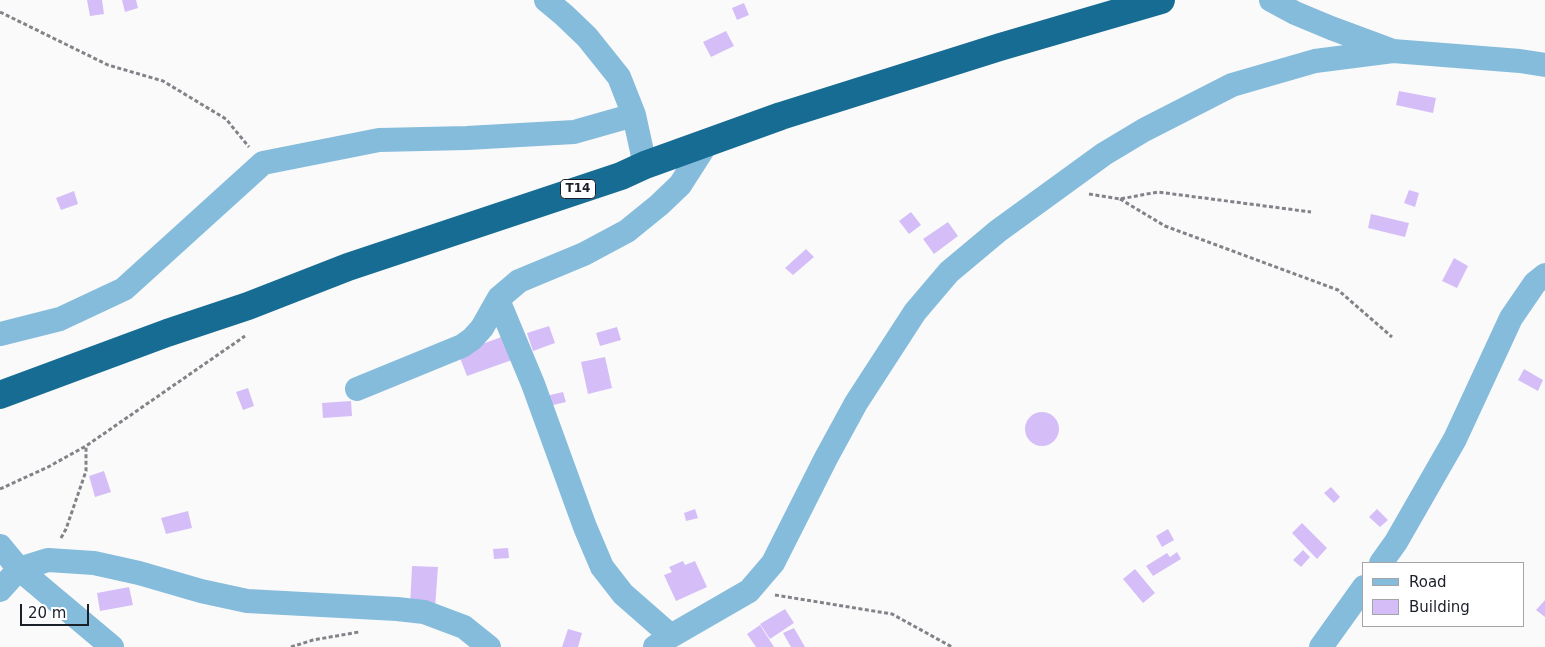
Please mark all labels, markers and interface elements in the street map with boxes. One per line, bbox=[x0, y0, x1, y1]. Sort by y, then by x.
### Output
road number: T14 bbox=[560, 180, 596, 198]
legend bbox=[1362, 562, 1525, 627]
text: Road bbox=[1409, 573, 1447, 591]
scale bar bbox=[22, 594, 91, 626]
text: Building bbox=[1409, 598, 1470, 616]
text: 20 m bbox=[28, 604, 66, 622]

